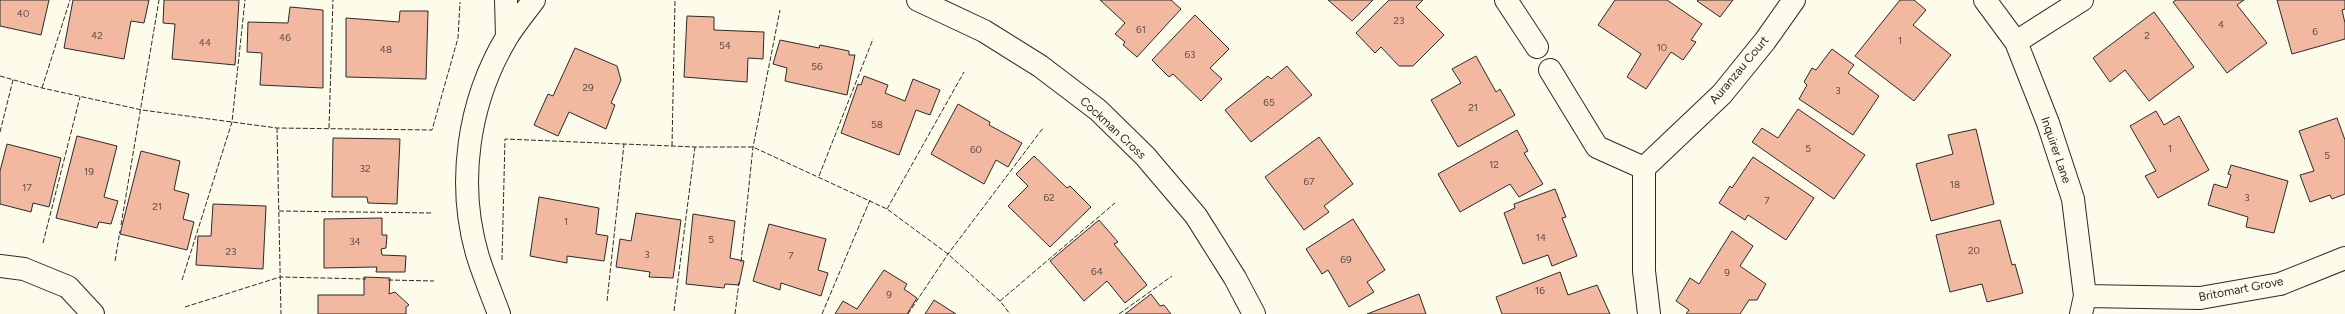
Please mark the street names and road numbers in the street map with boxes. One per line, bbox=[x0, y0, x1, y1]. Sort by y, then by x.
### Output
street label: Auranzau Court bbox=[1707, 33, 1772, 107]
street label: Cockman Cross bbox=[1077, 94, 1149, 162]
street label: Inquirer Lane bbox=[2038, 115, 2074, 186]
street label: Britomart Grove bbox=[2197, 274, 2285, 304]

